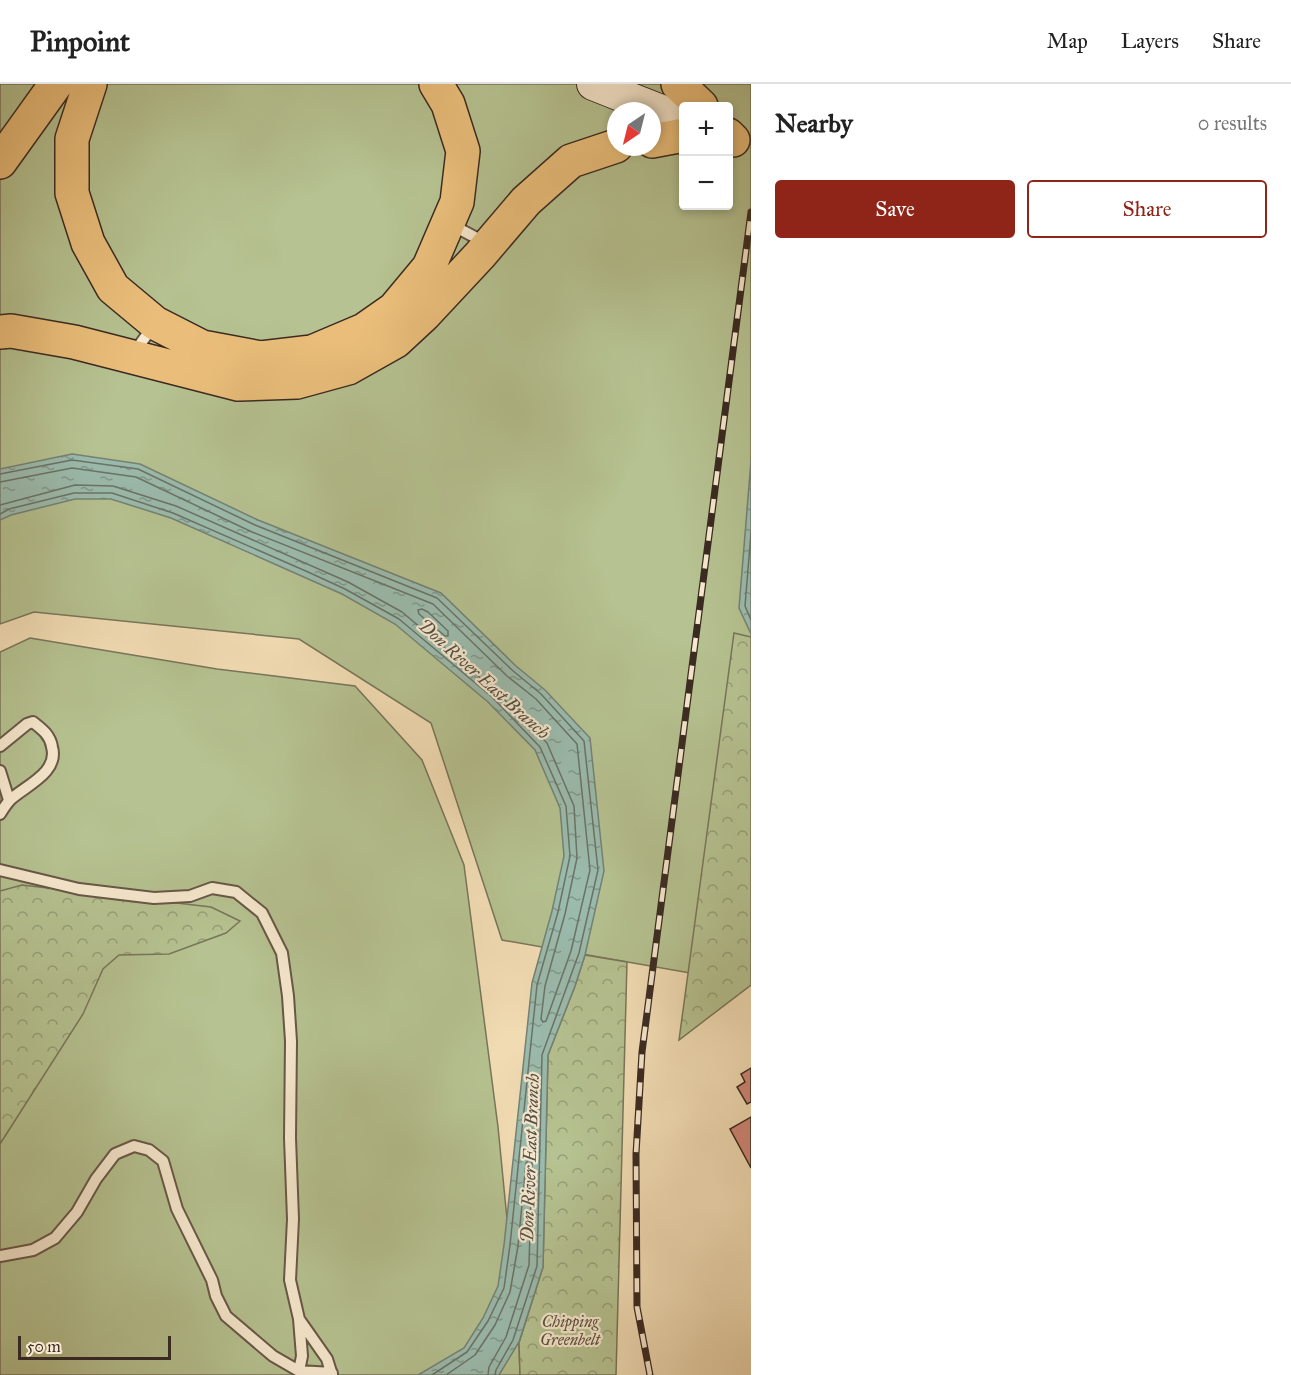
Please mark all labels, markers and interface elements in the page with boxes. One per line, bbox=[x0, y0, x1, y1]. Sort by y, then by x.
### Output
text: Pinpoint bbox=[30, 24, 130, 59]
text: Map bbox=[1047, 28, 1088, 54]
text: Layers bbox=[1121, 28, 1179, 54]
text: Share bbox=[1212, 28, 1261, 54]
north arrow bbox=[607, 102, 661, 156]
map controls bbox=[679, 102, 733, 210]
button: + bbox=[679, 102, 733, 156]
text: Nearby bbox=[775, 107, 853, 139]
text: 0 results bbox=[1198, 111, 1267, 135]
button: − bbox=[679, 156, 733, 210]
button: Save bbox=[775, 180, 1015, 238]
button: Share bbox=[1027, 180, 1267, 238]
water label: Don River East Branch bbox=[414, 614, 554, 744]
water label: Don River East Branch bbox=[516, 1073, 544, 1243]
park label: Chipping Greenbelt bbox=[540, 1312, 601, 1349]
scale bar bbox=[18, 1333, 171, 1360]
text: 50 m bbox=[27, 1337, 61, 1356]

